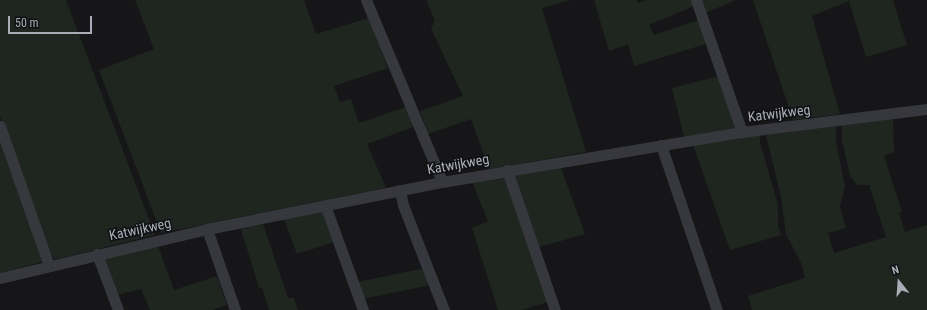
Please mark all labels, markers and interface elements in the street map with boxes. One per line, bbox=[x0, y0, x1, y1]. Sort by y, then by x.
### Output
scale bar bbox=[10, 8, 94, 34]
text: 50 m bbox=[15, 16, 39, 30]
street label: Katwijkweg bbox=[747, 101, 811, 125]
street label: Katwijkweg bbox=[426, 150, 490, 178]
street label: Katwijkweg bbox=[108, 214, 172, 244]
north arrow bbox=[879, 262, 919, 302]
text: N bbox=[890, 263, 900, 277]

